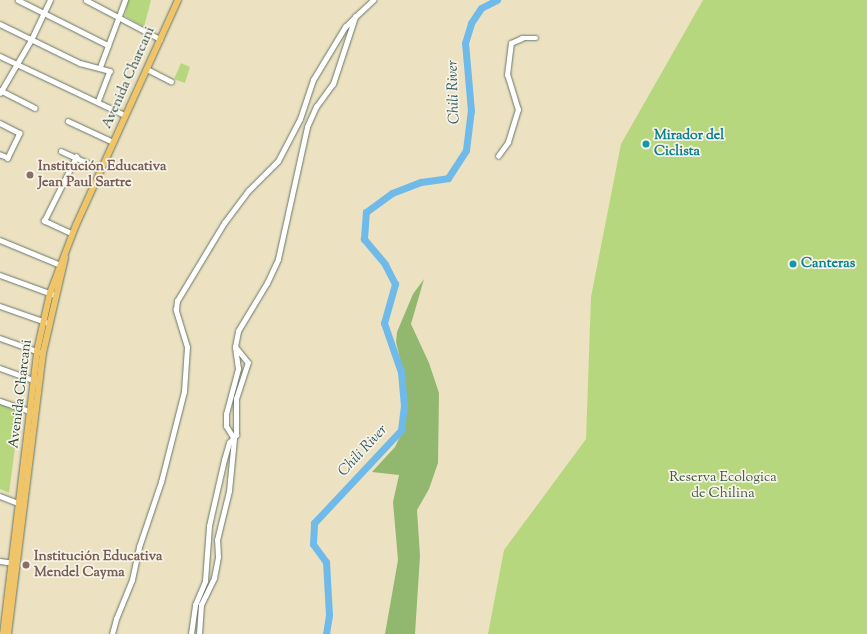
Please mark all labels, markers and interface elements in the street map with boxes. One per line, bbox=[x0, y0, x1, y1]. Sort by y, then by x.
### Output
street label: Avenida Charcani bbox=[99, 25, 159, 131]
water label: Chili River bbox=[444, 60, 464, 124]
place label: Mirador del Ciclista bbox=[654, 128, 724, 160]
marker: Mirador del Ciclista bbox=[641, 139, 651, 149]
place label: Institución Educativa Jean Paul Sartre bbox=[38, 159, 166, 192]
marker: Institución Educativa Jean Paul Sartre bbox=[25, 170, 35, 180]
place label: Canteras bbox=[801, 256, 855, 272]
marker: Canteras bbox=[788, 259, 798, 269]
street label: Avenida Charcani bbox=[6, 339, 36, 449]
water label: Chili River bbox=[335, 421, 391, 481]
park label: Reserva Ecologica de Chilina bbox=[669, 470, 777, 502]
place label: Institución Educativa Mendel Cayma bbox=[34, 549, 162, 582]
marker: Institución Educativa Mendel Cayma bbox=[21, 560, 31, 570]

